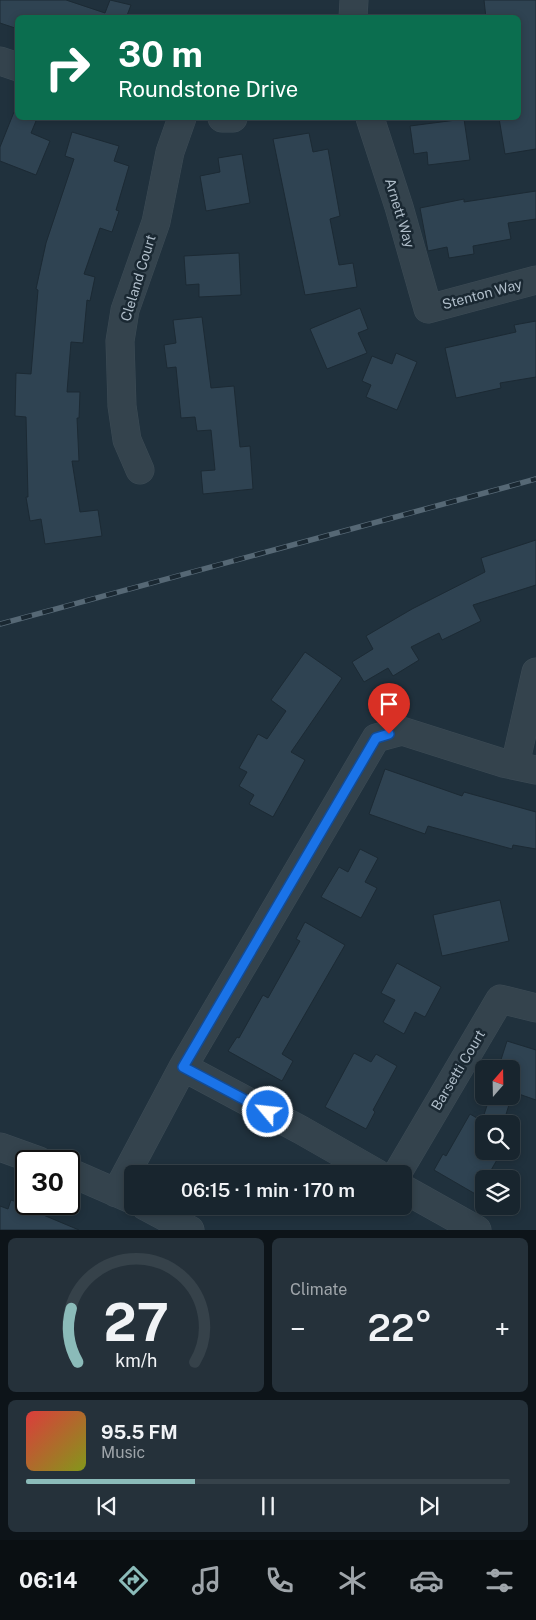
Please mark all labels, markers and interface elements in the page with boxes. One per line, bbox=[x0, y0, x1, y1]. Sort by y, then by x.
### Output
text: 30 m bbox=[118, 34, 203, 75]
icon: right bbox=[35, 35, 100, 100]
text: Roundstone Drive bbox=[118, 76, 298, 102]
street label: Arnett Way bbox=[382, 176, 418, 250]
street label: Cleland Court bbox=[117, 233, 159, 323]
street label: Stenton Way bbox=[440, 276, 524, 312]
pin bbox=[368, 683, 410, 734]
icon: arrive bbox=[375, 690, 403, 718]
street label: Barsetti Court bbox=[428, 1027, 488, 1113]
north arrow bbox=[475, 1060, 520, 1105]
map controls bbox=[475, 1060, 520, 1215]
position arrow bbox=[241, 1085, 293, 1137]
button: search bbox=[475, 1115, 520, 1160]
speed limit sign: 30 bbox=[15, 1150, 80, 1215]
button: layers bbox=[475, 1170, 520, 1215]
text: 06:15 · 1 min · 170 m bbox=[181, 1179, 355, 1201]
text: Climate bbox=[290, 1280, 347, 1299]
text: 27 bbox=[103, 1292, 169, 1353]
text: 22° bbox=[368, 1305, 432, 1350]
text: − bbox=[290, 1312, 306, 1345]
text: + bbox=[494, 1312, 510, 1345]
text: km/h bbox=[115, 1350, 157, 1371]
text: 95.5 FM bbox=[101, 1421, 178, 1443]
text: Music bbox=[101, 1443, 145, 1462]
icon: previous bbox=[93, 1492, 121, 1520]
icon: pause bbox=[254, 1492, 282, 1520]
icon: next bbox=[415, 1492, 443, 1520]
icon: directions bbox=[116, 1563, 151, 1598]
icon: music bbox=[189, 1563, 224, 1598]
icon: phone bbox=[262, 1563, 297, 1598]
icon: climate bbox=[335, 1563, 370, 1598]
icon: car bbox=[409, 1563, 444, 1598]
icon: filters bbox=[482, 1563, 517, 1598]
text: 06:14 bbox=[19, 1567, 78, 1593]

